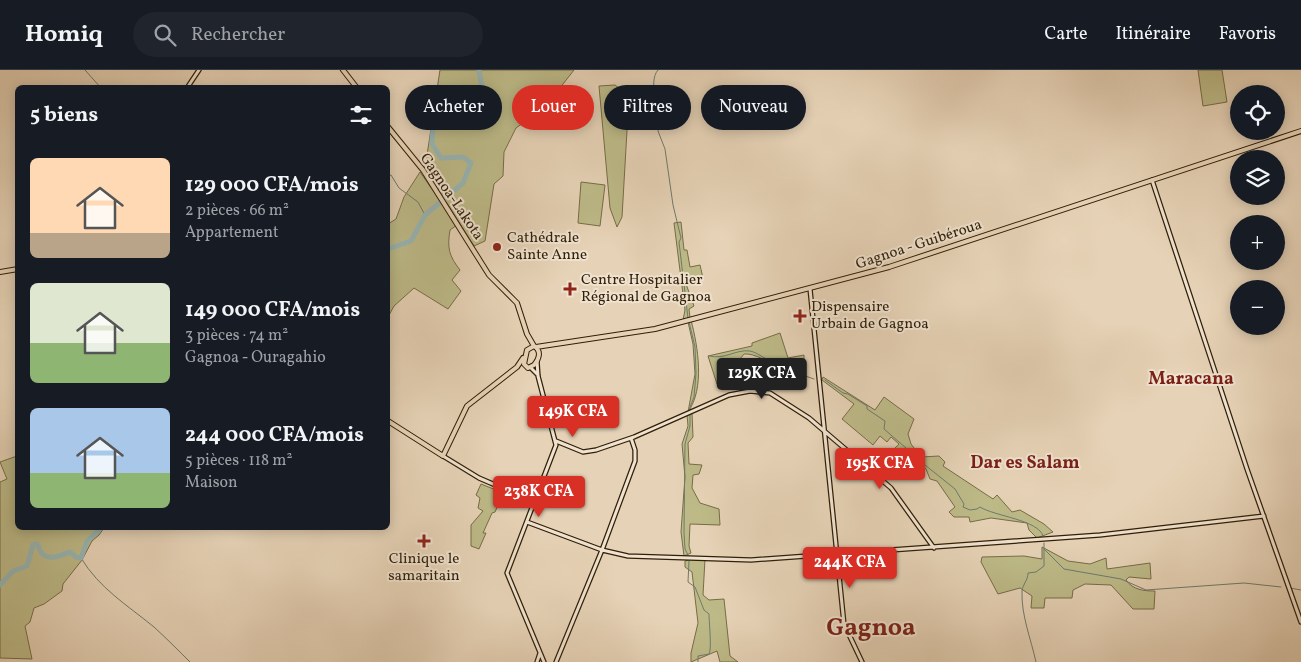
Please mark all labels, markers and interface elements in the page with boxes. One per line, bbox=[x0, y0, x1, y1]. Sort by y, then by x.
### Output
search box bbox=[133, 12, 483, 57]
text: Homiq bbox=[25, 18, 103, 52]
icon: search bbox=[151, 21, 179, 49]
text: Rechercher bbox=[191, 22, 285, 48]
text: Carte bbox=[1044, 22, 1087, 47]
text: Itinéraire bbox=[1115, 22, 1191, 47]
text: Favoris bbox=[1219, 22, 1276, 47]
chip: Acheter bbox=[405, 85, 502, 130]
chip: Louer bbox=[512, 85, 594, 130]
chip: Filtres bbox=[604, 85, 691, 130]
chip: Nouveau bbox=[701, 85, 806, 130]
map controls bbox=[1230, 85, 1285, 335]
button: locate bbox=[1230, 85, 1285, 140]
text: 5 biens bbox=[30, 101, 98, 130]
icon: filters bbox=[347, 101, 375, 129]
street label: Gagnoa-Lakota bbox=[414, 149, 488, 245]
button: layers bbox=[1230, 150, 1285, 205]
text: 129 000 CFA/mois bbox=[185, 171, 359, 200]
icon: home bbox=[70, 178, 130, 238]
text: 2 pièces · 66 m² bbox=[185, 200, 289, 222]
street label: Gagnoa - Guibéroua bbox=[853, 215, 985, 275]
button: + bbox=[1230, 215, 1285, 270]
text: Appartement bbox=[185, 222, 279, 244]
place label: Cathédrale Sainte Anne bbox=[507, 228, 587, 266]
marker: Cathédrale Sainte Anne bbox=[491, 241, 503, 253]
place label: Centre Hospitalier Régional de Gagnoa bbox=[581, 270, 711, 308]
button: − bbox=[1230, 280, 1285, 335]
marker: Centre Hospitalier Régional de Gagnoa bbox=[563, 282, 577, 296]
text: 149 000 CFA/mois bbox=[185, 296, 360, 325]
place label: Dispensaire Urbain de Gagnoa bbox=[811, 297, 929, 335]
icon: home bbox=[70, 303, 130, 363]
marker: Dispensaire Urbain de Gagnoa bbox=[793, 309, 807, 323]
text: 3 pièces · 74 m² bbox=[185, 325, 288, 347]
text: Gagnoa - Ouragahio bbox=[185, 347, 326, 369]
pin: 129K CFA bbox=[710, 358, 814, 400]
text: 129K CFA bbox=[728, 363, 796, 385]
district label: Maracana bbox=[1148, 367, 1234, 392]
pin: 149K CFA bbox=[521, 396, 625, 438]
text: 149K CFA bbox=[538, 401, 608, 423]
text: 244 000 CFA/mois bbox=[185, 421, 364, 450]
icon: home bbox=[70, 428, 130, 488]
pin: 195K CFA bbox=[828, 448, 932, 490]
text: 5 pièces · 118 m² bbox=[185, 450, 292, 472]
district label: Dar es Salam bbox=[970, 451, 1080, 476]
text: 195K CFA bbox=[846, 453, 914, 475]
text: Maison bbox=[185, 472, 238, 494]
pin: 238K CFA bbox=[487, 476, 591, 518]
text: 238K CFA bbox=[504, 481, 574, 503]
marker: Clinique le samaritain bbox=[417, 534, 431, 548]
pin: 244K CFA bbox=[798, 546, 902, 589]
place label: Clinique le samaritain bbox=[388, 549, 460, 587]
text: 244K CFA bbox=[814, 552, 886, 574]
district label: Gagnoa bbox=[826, 611, 916, 646]

